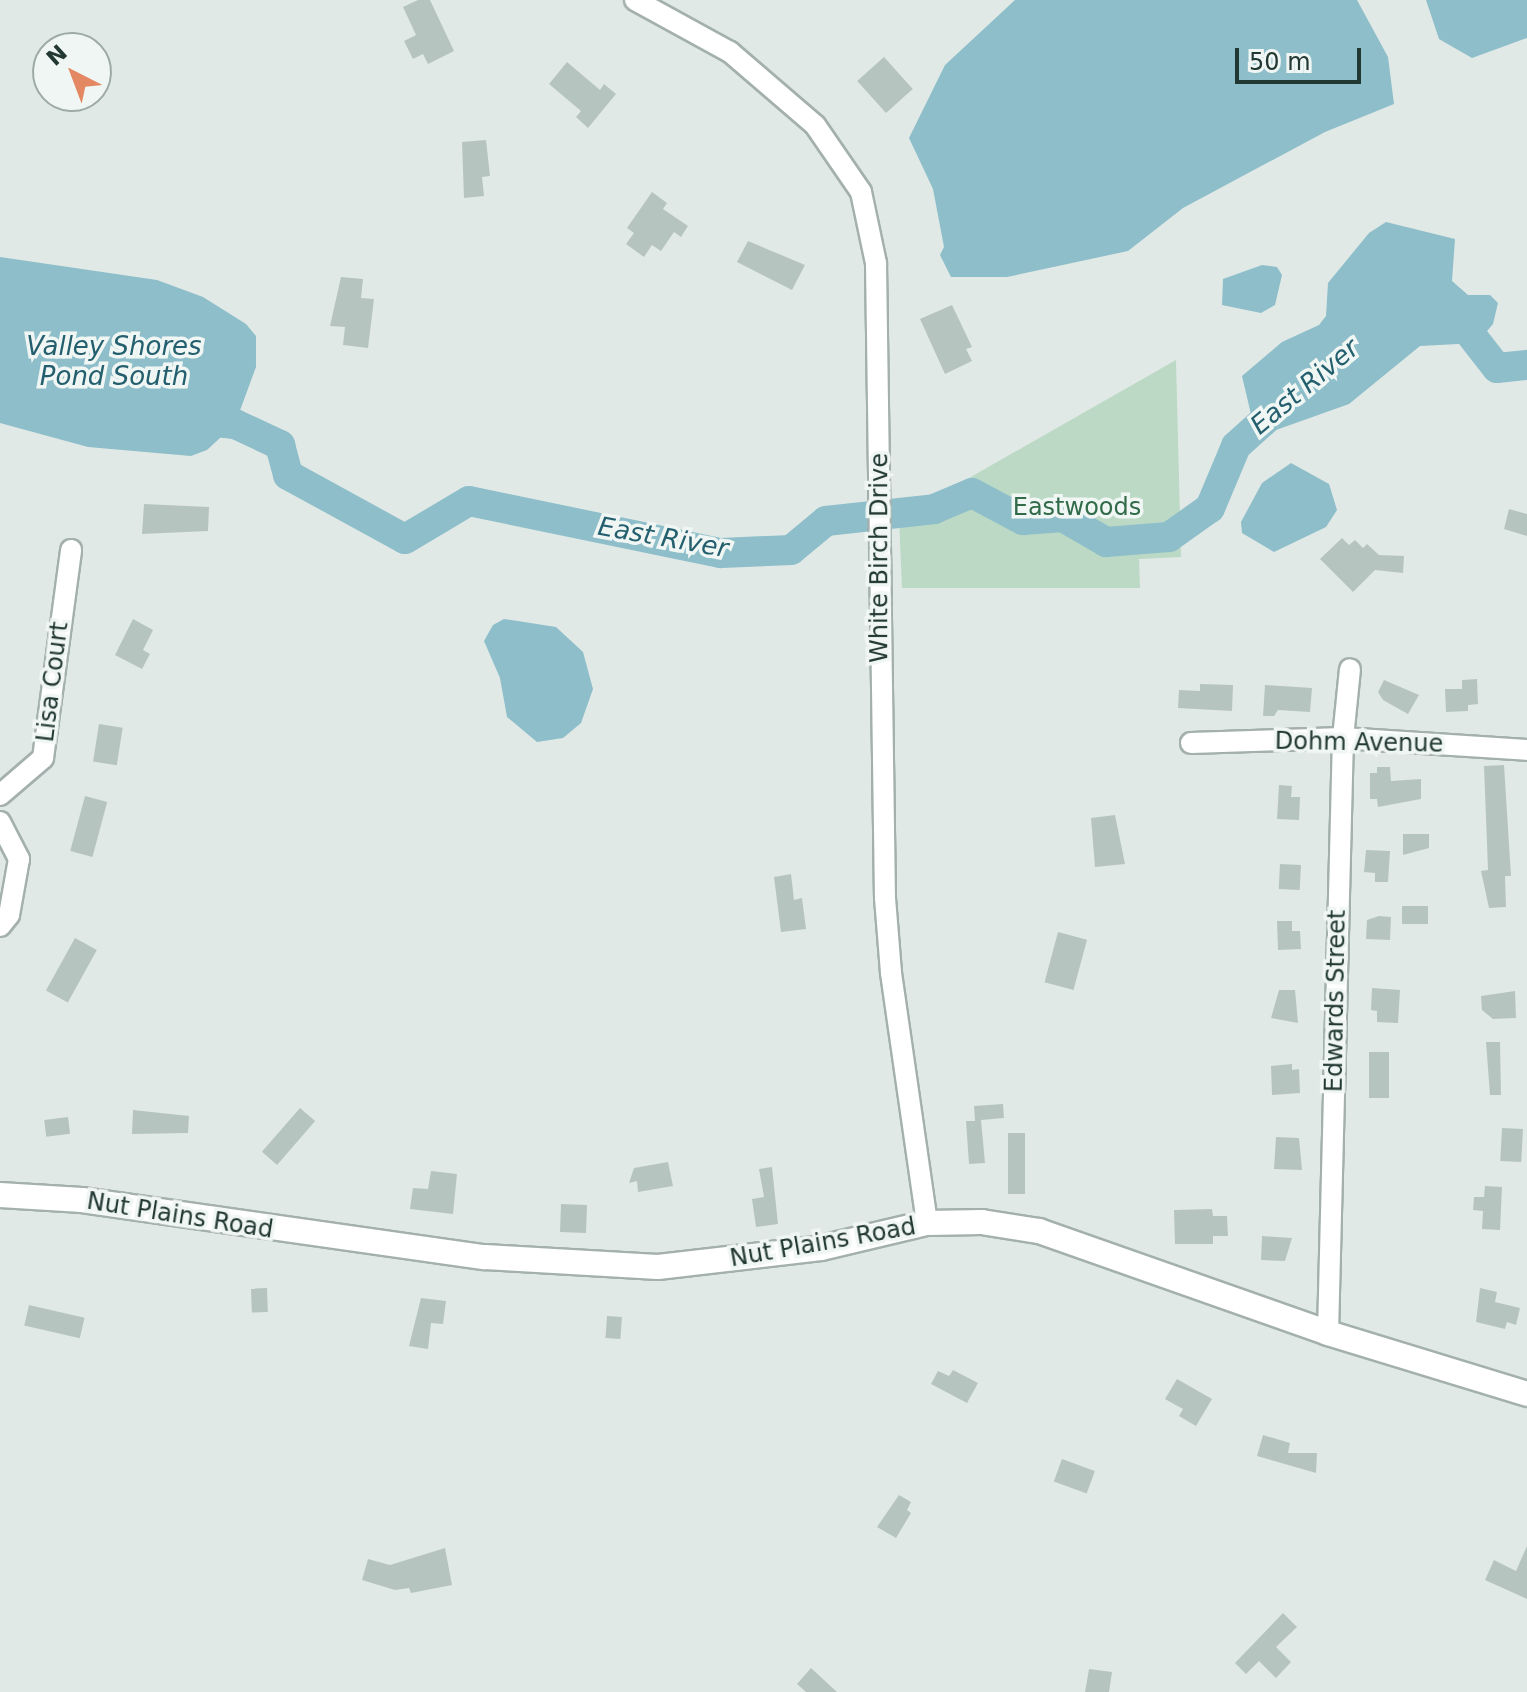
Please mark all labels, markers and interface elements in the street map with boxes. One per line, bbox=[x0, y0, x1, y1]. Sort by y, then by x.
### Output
north arrow bbox=[32, 32, 112, 112]
scale bar bbox=[1239, 32, 1365, 82]
text: N bbox=[42, 40, 72, 71]
text: 50 m bbox=[1249, 48, 1311, 76]
water label: Valley Shores Pond South bbox=[26, 331, 202, 392]
water label: East River bbox=[1245, 333, 1365, 441]
street label: White Birch Drive bbox=[866, 453, 894, 663]
park label: Eastwoods bbox=[1013, 494, 1141, 522]
water label: East River bbox=[595, 511, 731, 565]
street label: Lisa Court bbox=[31, 620, 75, 744]
street label: Dohm Avenue bbox=[1274, 727, 1444, 759]
street label: Edwards Street bbox=[1320, 910, 1352, 1092]
street label: Nut Plains Road bbox=[85, 1187, 275, 1245]
street label: Nut Plains Road bbox=[728, 1212, 918, 1274]

